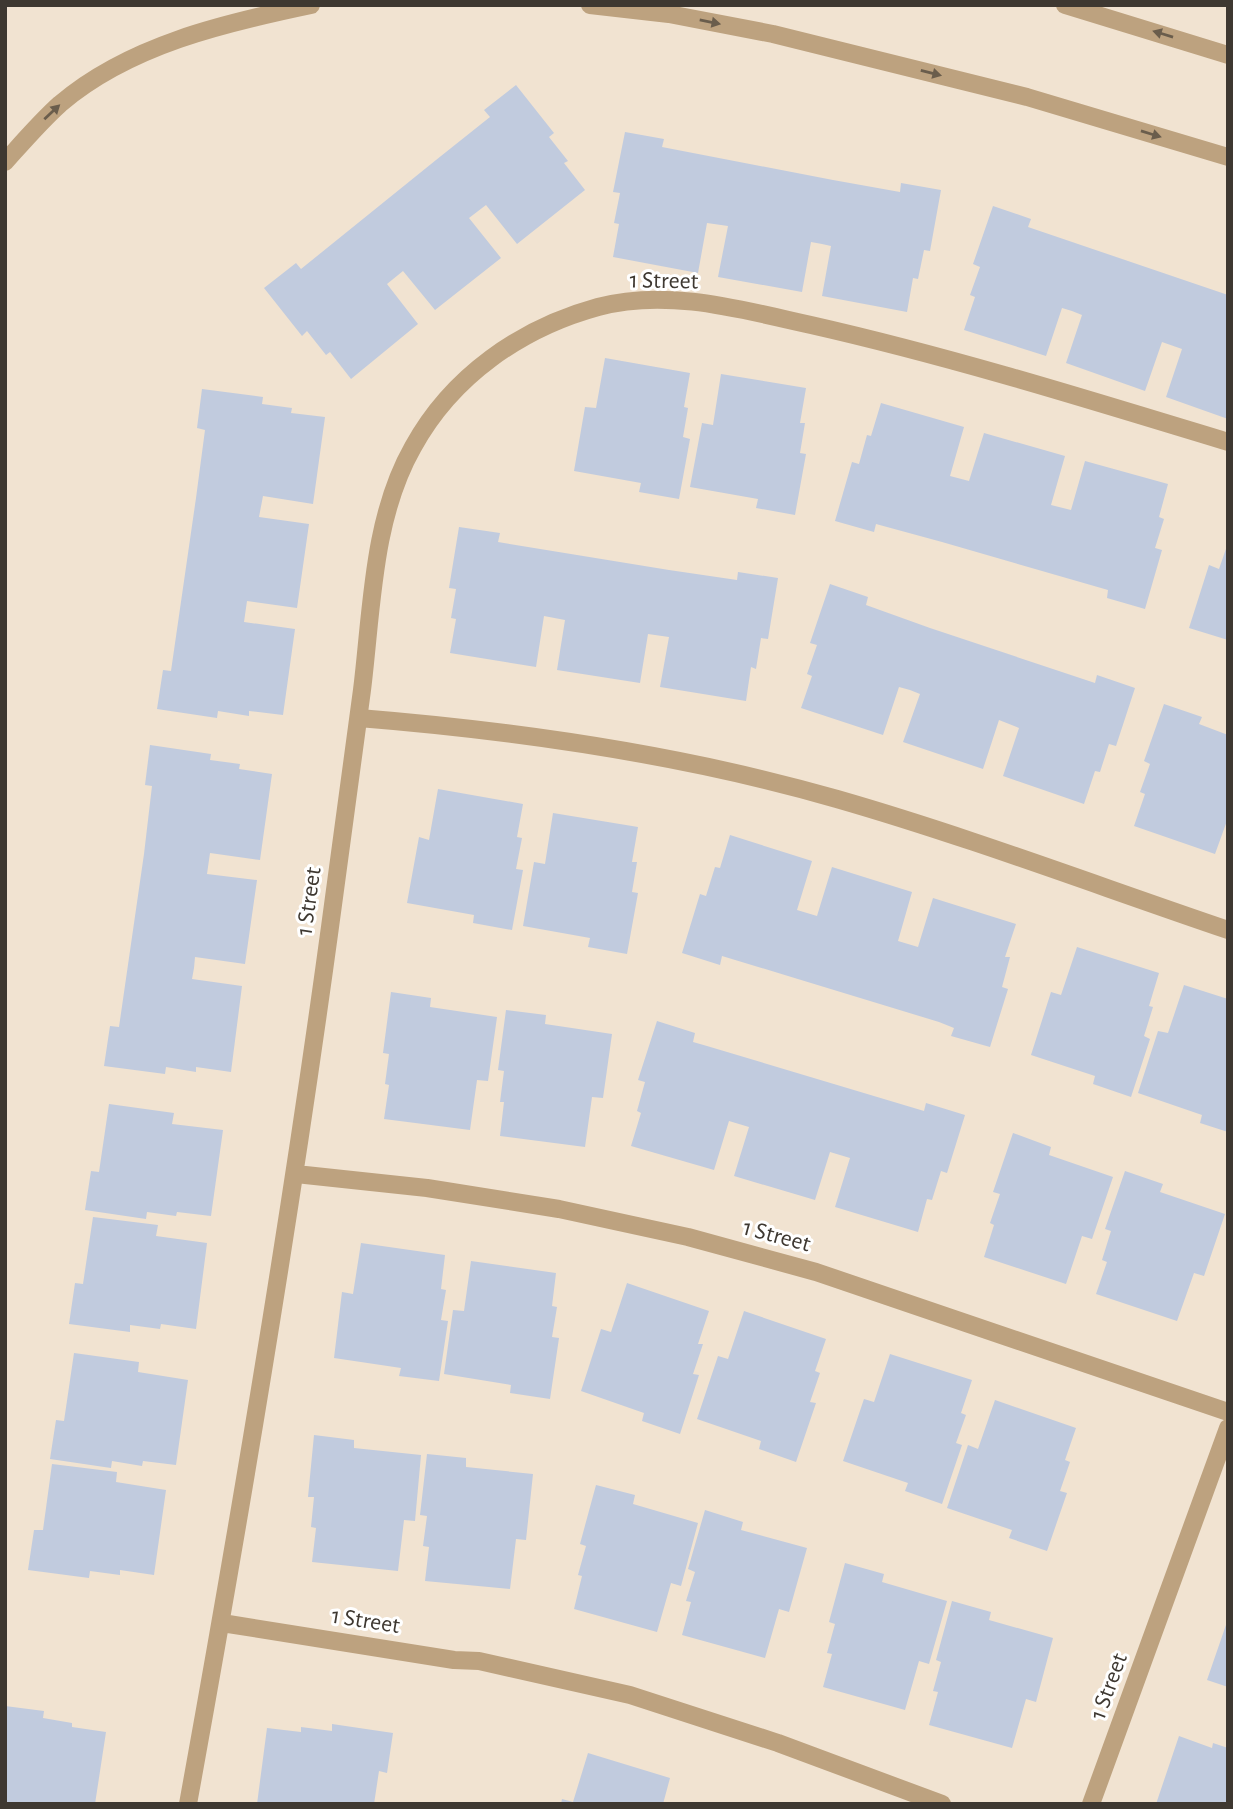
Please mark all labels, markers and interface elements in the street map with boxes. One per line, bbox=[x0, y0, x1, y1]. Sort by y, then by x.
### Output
one-way arrow bbox=[699, 17, 721, 28]
one-way arrow bbox=[1152, 29, 1173, 39]
one-way arrow bbox=[920, 68, 942, 79]
one-way arrow bbox=[43, 105, 60, 121]
one-way arrow bbox=[1140, 129, 1161, 140]
street label: 1 Street bbox=[629, 268, 699, 294]
street label: 1 Street bbox=[292, 865, 326, 937]
street label: 1 Street bbox=[740, 1215, 813, 1257]
street label: 1 Street bbox=[330, 1604, 402, 1638]
street label: 1 Street bbox=[1086, 1650, 1132, 1723]

